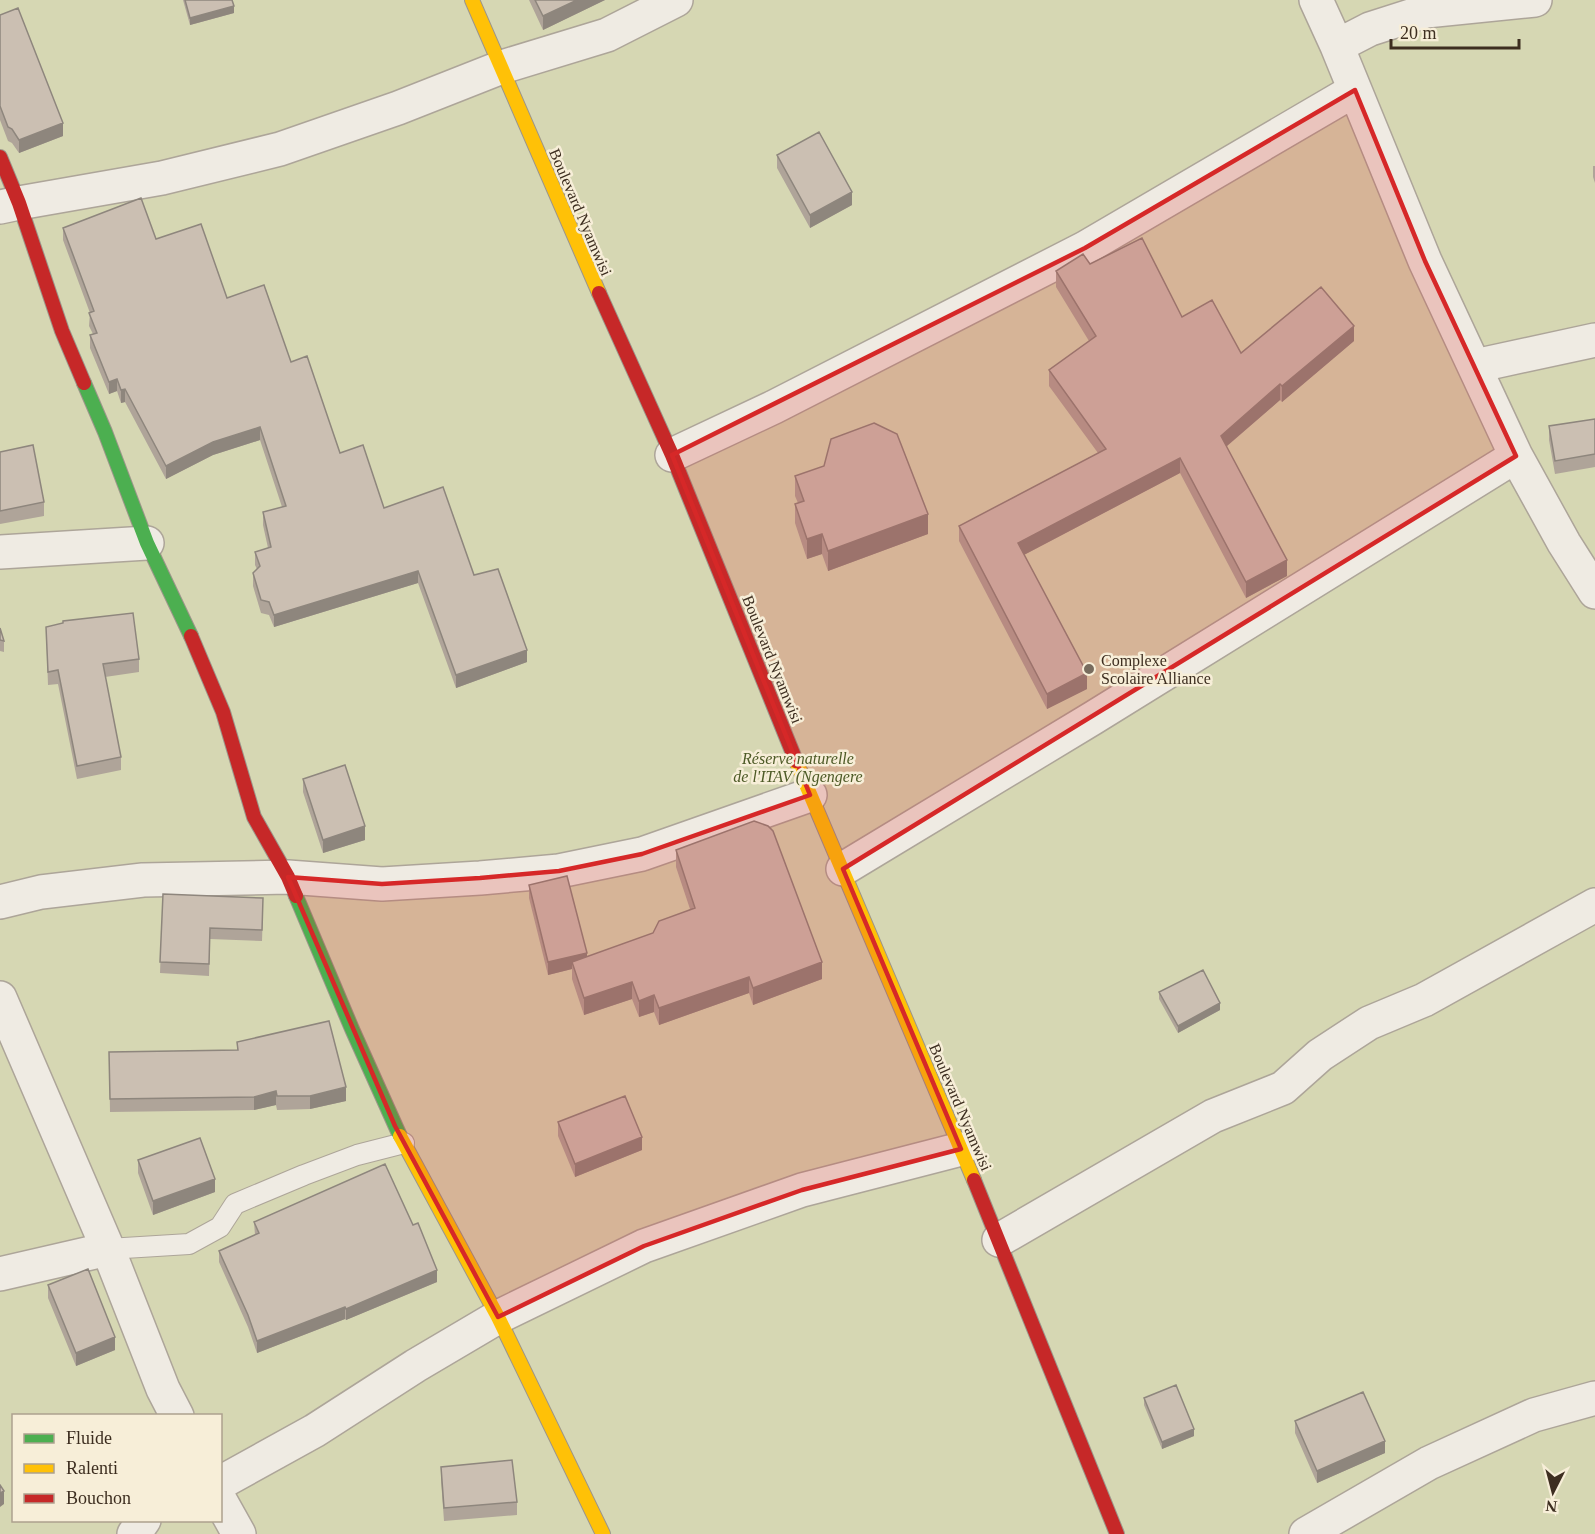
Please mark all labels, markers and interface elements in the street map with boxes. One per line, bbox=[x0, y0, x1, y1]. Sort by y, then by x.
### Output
scale bar bbox=[1391, 12, 1518, 50]
text: 20 m bbox=[1400, 23, 1437, 43]
street label: Boulevard Nyamwisi bbox=[545, 146, 615, 279]
street label: Boulevard Nyamwisi bbox=[738, 593, 806, 727]
place label: Complexe Scolaire Alliance bbox=[1101, 652, 1211, 687]
marker: Complexe Scolaire Alliance bbox=[1082, 662, 1096, 676]
park label: Réserve naturelle de l'ITAV (Ngengere bbox=[733, 750, 863, 786]
street label: Boulevard Nyamwisi bbox=[925, 1041, 995, 1174]
legend bbox=[12, 1414, 222, 1522]
text: Fluide bbox=[66, 1428, 112, 1448]
text: Ralenti bbox=[66, 1458, 118, 1478]
north arrow bbox=[1523, 1462, 1583, 1522]
text: Bouchon bbox=[66, 1488, 131, 1508]
text: N bbox=[1544, 1497, 1558, 1515]

